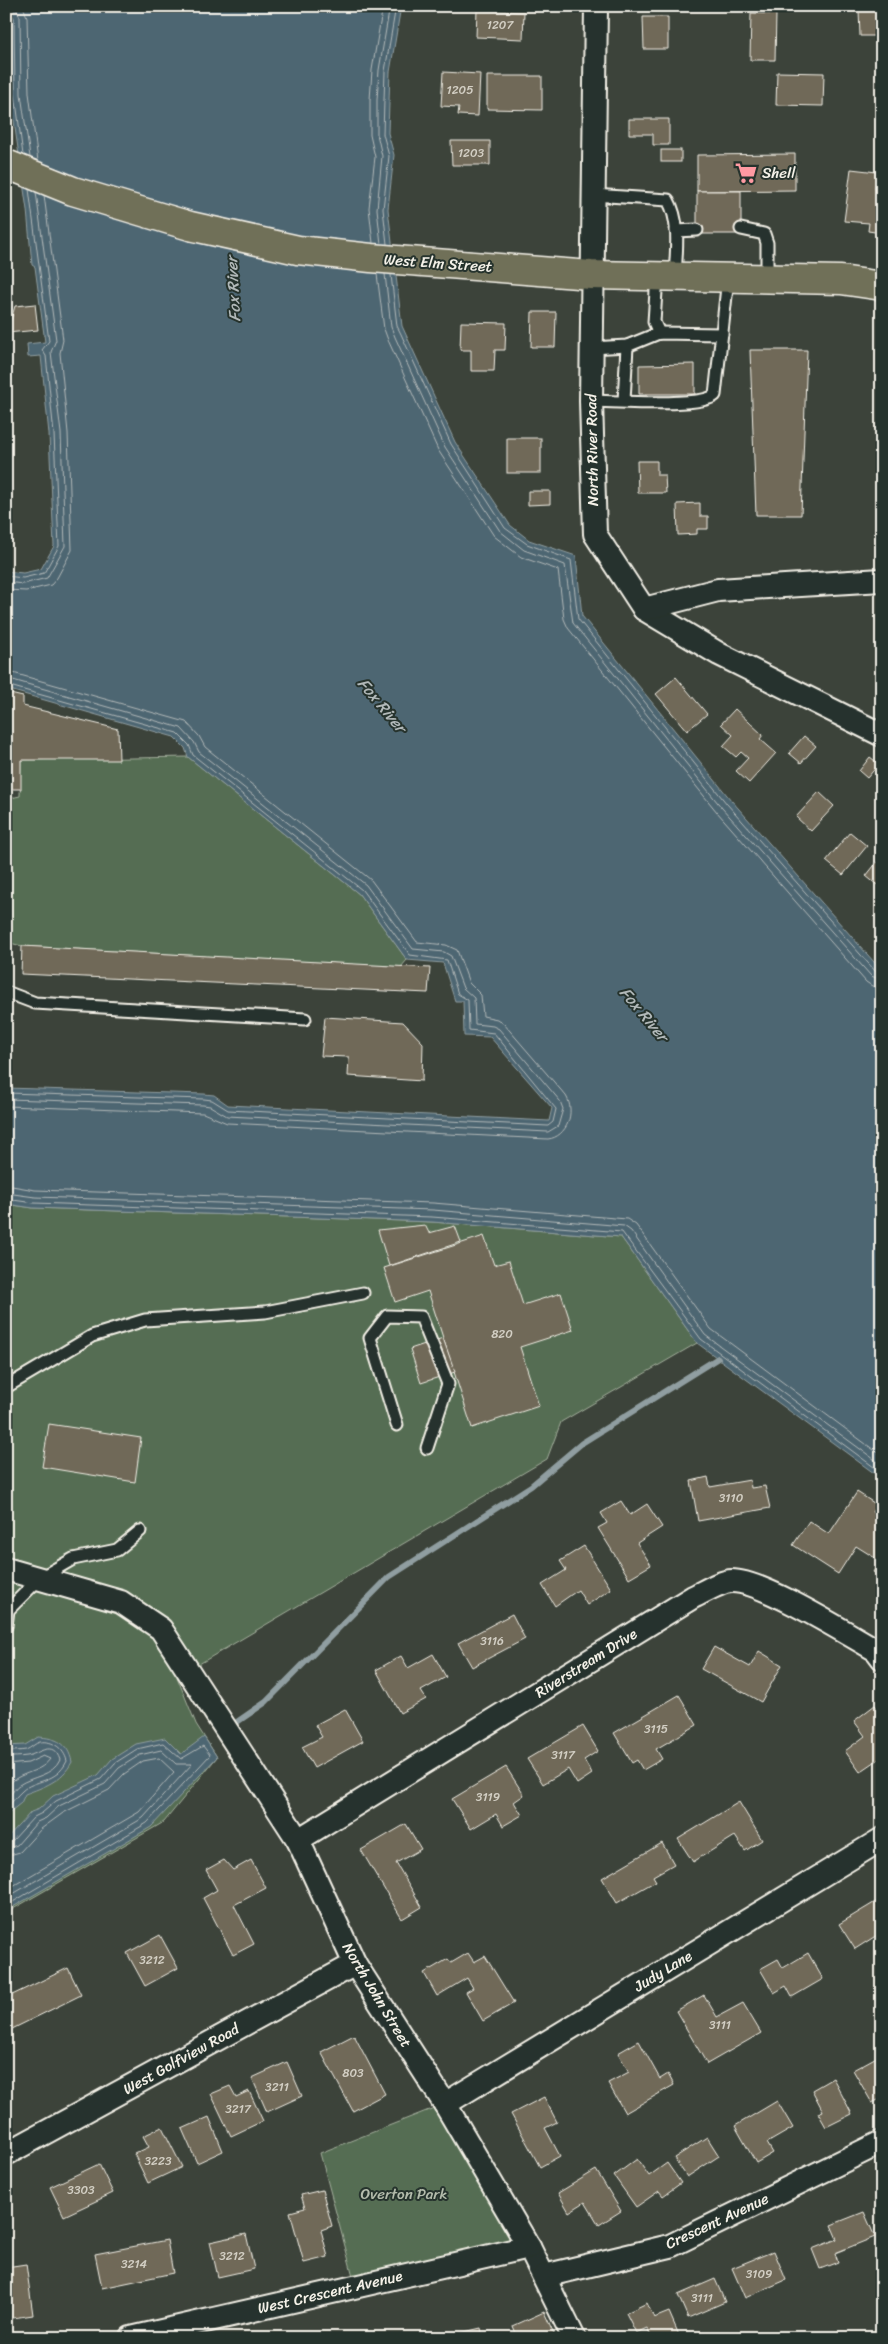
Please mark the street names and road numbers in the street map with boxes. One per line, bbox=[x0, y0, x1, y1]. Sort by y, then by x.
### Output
street label: West Elm Street bbox=[383, 246, 494, 280]
street label: North River Road bbox=[578, 393, 606, 506]
street label: Riverstream Drive bbox=[530, 1621, 642, 1705]
street label: North John Street bbox=[335, 1937, 419, 2053]
street label: Judy Lane bbox=[628, 1943, 697, 1999]
street label: West Golfview Road bbox=[118, 2016, 245, 2102]
street label: Crescent Avenue bbox=[661, 2185, 773, 2256]
street label: West Crescent Avenue bbox=[255, 2263, 405, 2321]

